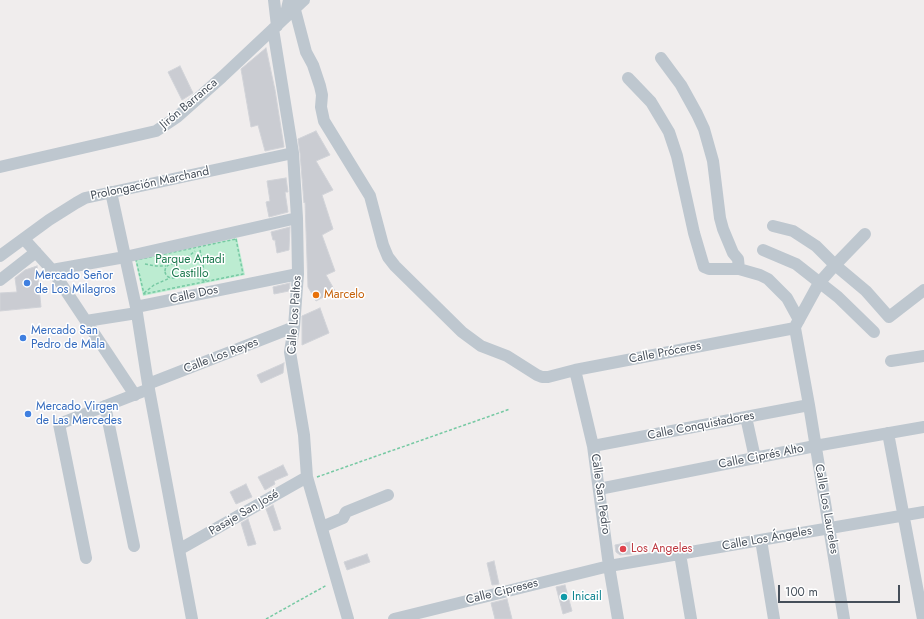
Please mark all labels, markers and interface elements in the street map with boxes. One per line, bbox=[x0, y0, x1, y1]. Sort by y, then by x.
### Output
street label: Jirón Barranca bbox=[157, 76, 221, 132]
street label: Prolongación Marchand bbox=[89, 164, 211, 204]
park label: Parque Artadi Castillo bbox=[155, 253, 225, 281]
place label: Mercado Señor de Los Milagros bbox=[35, 269, 116, 297]
street label: Calle Los Paltos bbox=[285, 275, 305, 355]
marker: Mercado Señor de Los Milagros bbox=[22, 278, 32, 288]
street label: Calle Dos bbox=[169, 283, 219, 307]
place label: Marcelo bbox=[324, 288, 365, 302]
marker: Marcelo bbox=[311, 290, 321, 300]
place label: Mercado San Pedro de Mala bbox=[31, 324, 105, 352]
marker: Mercado San Pedro de Mala bbox=[18, 333, 28, 343]
street label: Calle Los Reyes bbox=[182, 335, 260, 377]
street label: Calle Próceres bbox=[628, 339, 702, 367]
place label: Mercado Virgen de Las Mercedes bbox=[36, 400, 122, 428]
marker: Mercado Virgen de Las Mercedes bbox=[23, 409, 33, 419]
street label: Calle Conquistadores bbox=[646, 409, 756, 443]
street label: Calle Ciprés Alto bbox=[717, 442, 805, 472]
street label: Calle San Pedro bbox=[587, 453, 613, 535]
street label: Calle Los Laureles bbox=[811, 463, 841, 555]
street label: Pasaje San José bbox=[207, 487, 281, 539]
street label: Calle Los Ángeles bbox=[721, 524, 813, 554]
place label: Los Angeles bbox=[631, 542, 692, 556]
marker: Los Angeles bbox=[618, 544, 628, 554]
street label: Calle Cipreses bbox=[465, 576, 539, 608]
scale bar bbox=[780, 577, 902, 603]
text: 100 m bbox=[785, 583, 818, 601]
place label: Inicail bbox=[572, 590, 602, 604]
marker: Inicail bbox=[559, 592, 569, 602]

